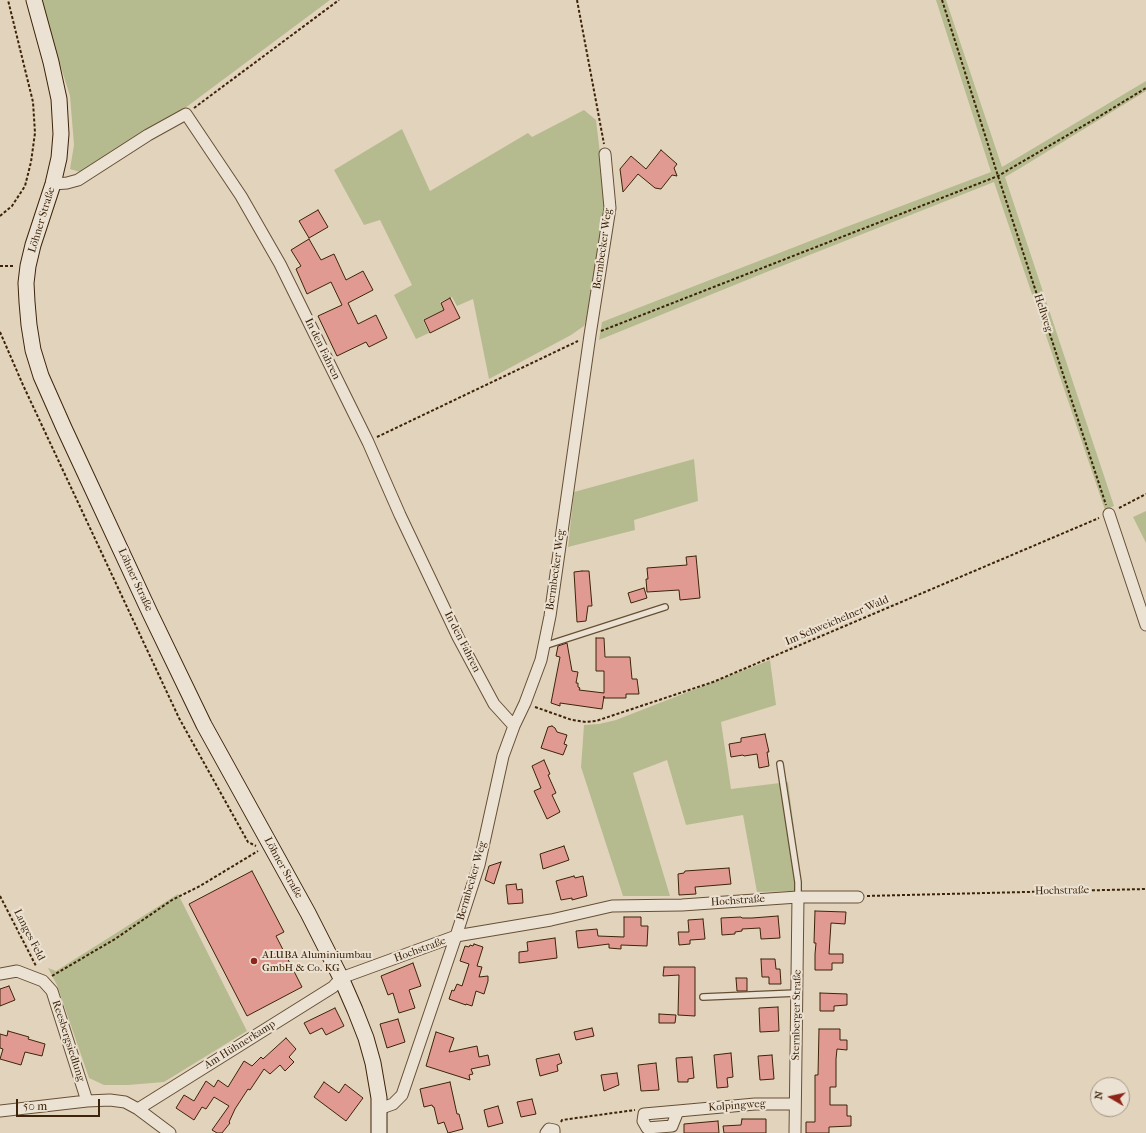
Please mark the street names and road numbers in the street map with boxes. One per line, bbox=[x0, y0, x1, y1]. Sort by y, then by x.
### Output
street label: Löhner Straße bbox=[26, 186, 58, 254]
street label: Bermbecker Weg bbox=[591, 208, 615, 290]
street label: Hellweg bbox=[1031, 292, 1055, 334]
street label: In den Fahren bbox=[301, 316, 343, 382]
street label: Bermbecker Weg bbox=[544, 529, 568, 611]
street label: Löhner Straße bbox=[115, 546, 155, 614]
street label: Im Schweichelner Wald bbox=[783, 593, 891, 649]
street label: In den Fahren bbox=[441, 609, 483, 675]
street label: Löhner Straße bbox=[261, 835, 305, 901]
street label: Bermbecker Weg bbox=[454, 840, 490, 922]
street label: Hochstraße bbox=[1035, 884, 1089, 898]
street label: Hochstraße bbox=[710, 893, 766, 909]
street label: Langes Feld bbox=[10, 907, 48, 963]
street label: Hochstraße bbox=[392, 935, 448, 965]
street label: Sternberger Straße bbox=[790, 969, 804, 1061]
street label: Reesbergsiedlung bbox=[49, 999, 87, 1083]
street label: Am Hühnerkamp bbox=[202, 1018, 278, 1072]
street label: Kolpingweg bbox=[708, 1097, 766, 1115]

